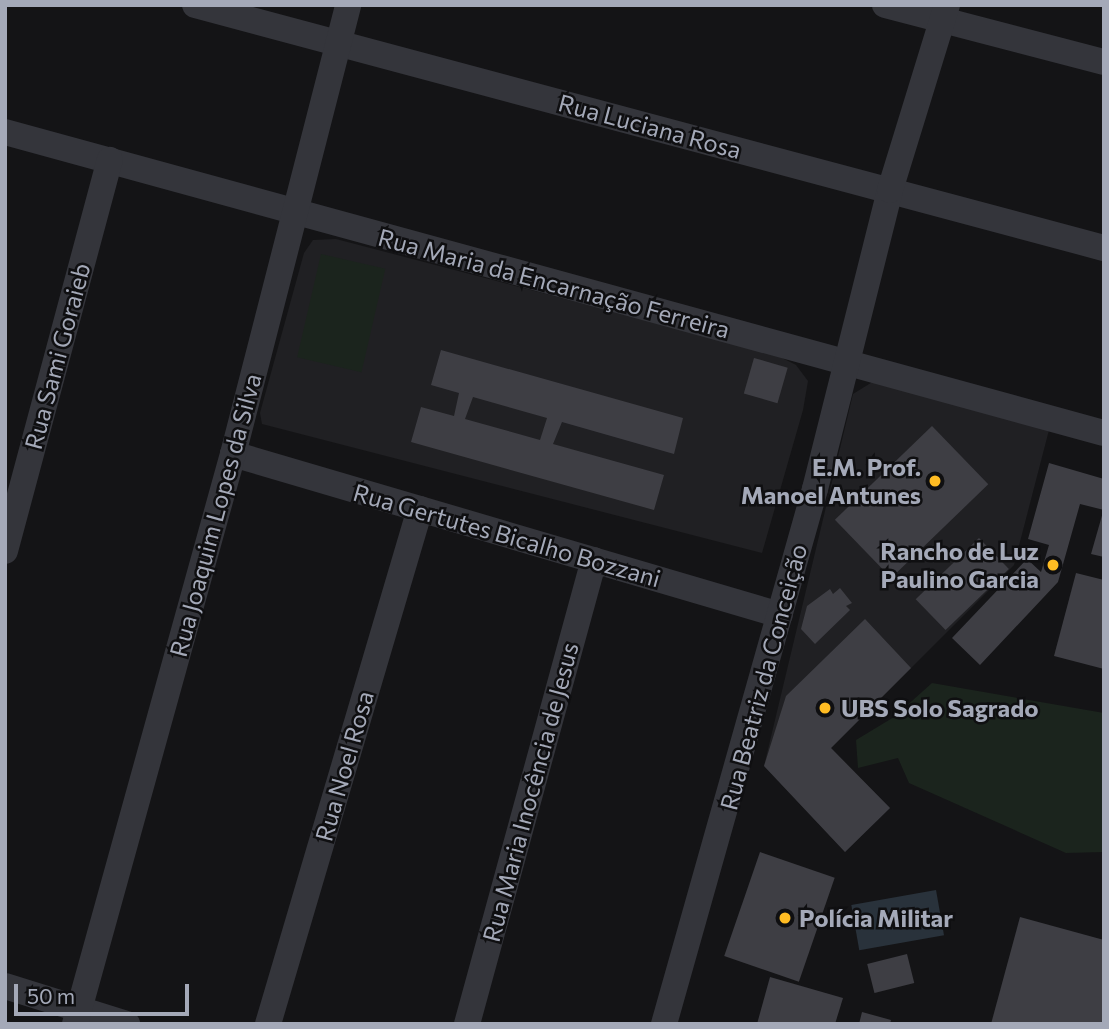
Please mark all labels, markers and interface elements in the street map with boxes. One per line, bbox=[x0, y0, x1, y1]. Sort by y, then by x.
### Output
street label: Rua Luciana Rosa bbox=[555, 88, 745, 164]
street label: Rua Maria da Encarnação Ferreira bbox=[375, 222, 733, 344]
street label: Rua Sami Goraieb bbox=[18, 260, 96, 452]
street label: Rua Joaquim Lopes da Silva bbox=[163, 370, 267, 660]
place label: E.M. Prof. Manoel Antunes bbox=[741, 453, 921, 509]
marker: E.M. Prof. Manoel Antunes bbox=[927, 473, 943, 489]
street label: Rua Gertutes Bicalho Bozzani bbox=[350, 477, 664, 593]
place label: Rancho de Luz Paulino Garcia bbox=[880, 537, 1039, 593]
street label: Rua Beatriz da Conceição bbox=[714, 541, 812, 813]
marker: Rancho de Luz Paulino Garcia bbox=[1045, 557, 1061, 573]
street label: Rua Maria Inocência de Jesus bbox=[476, 639, 584, 945]
street label: Rua Noel Rosa bbox=[309, 687, 379, 845]
place label: UBS Solo Sagrado bbox=[841, 694, 1039, 722]
marker: UBS Solo Sagrado bbox=[815, 698, 835, 718]
place label: Polícia Militar bbox=[799, 904, 953, 932]
marker: Polícia Militar bbox=[777, 910, 793, 926]
scale bar bbox=[18, 970, 192, 1014]
text: 50 m bbox=[27, 983, 75, 1008]

